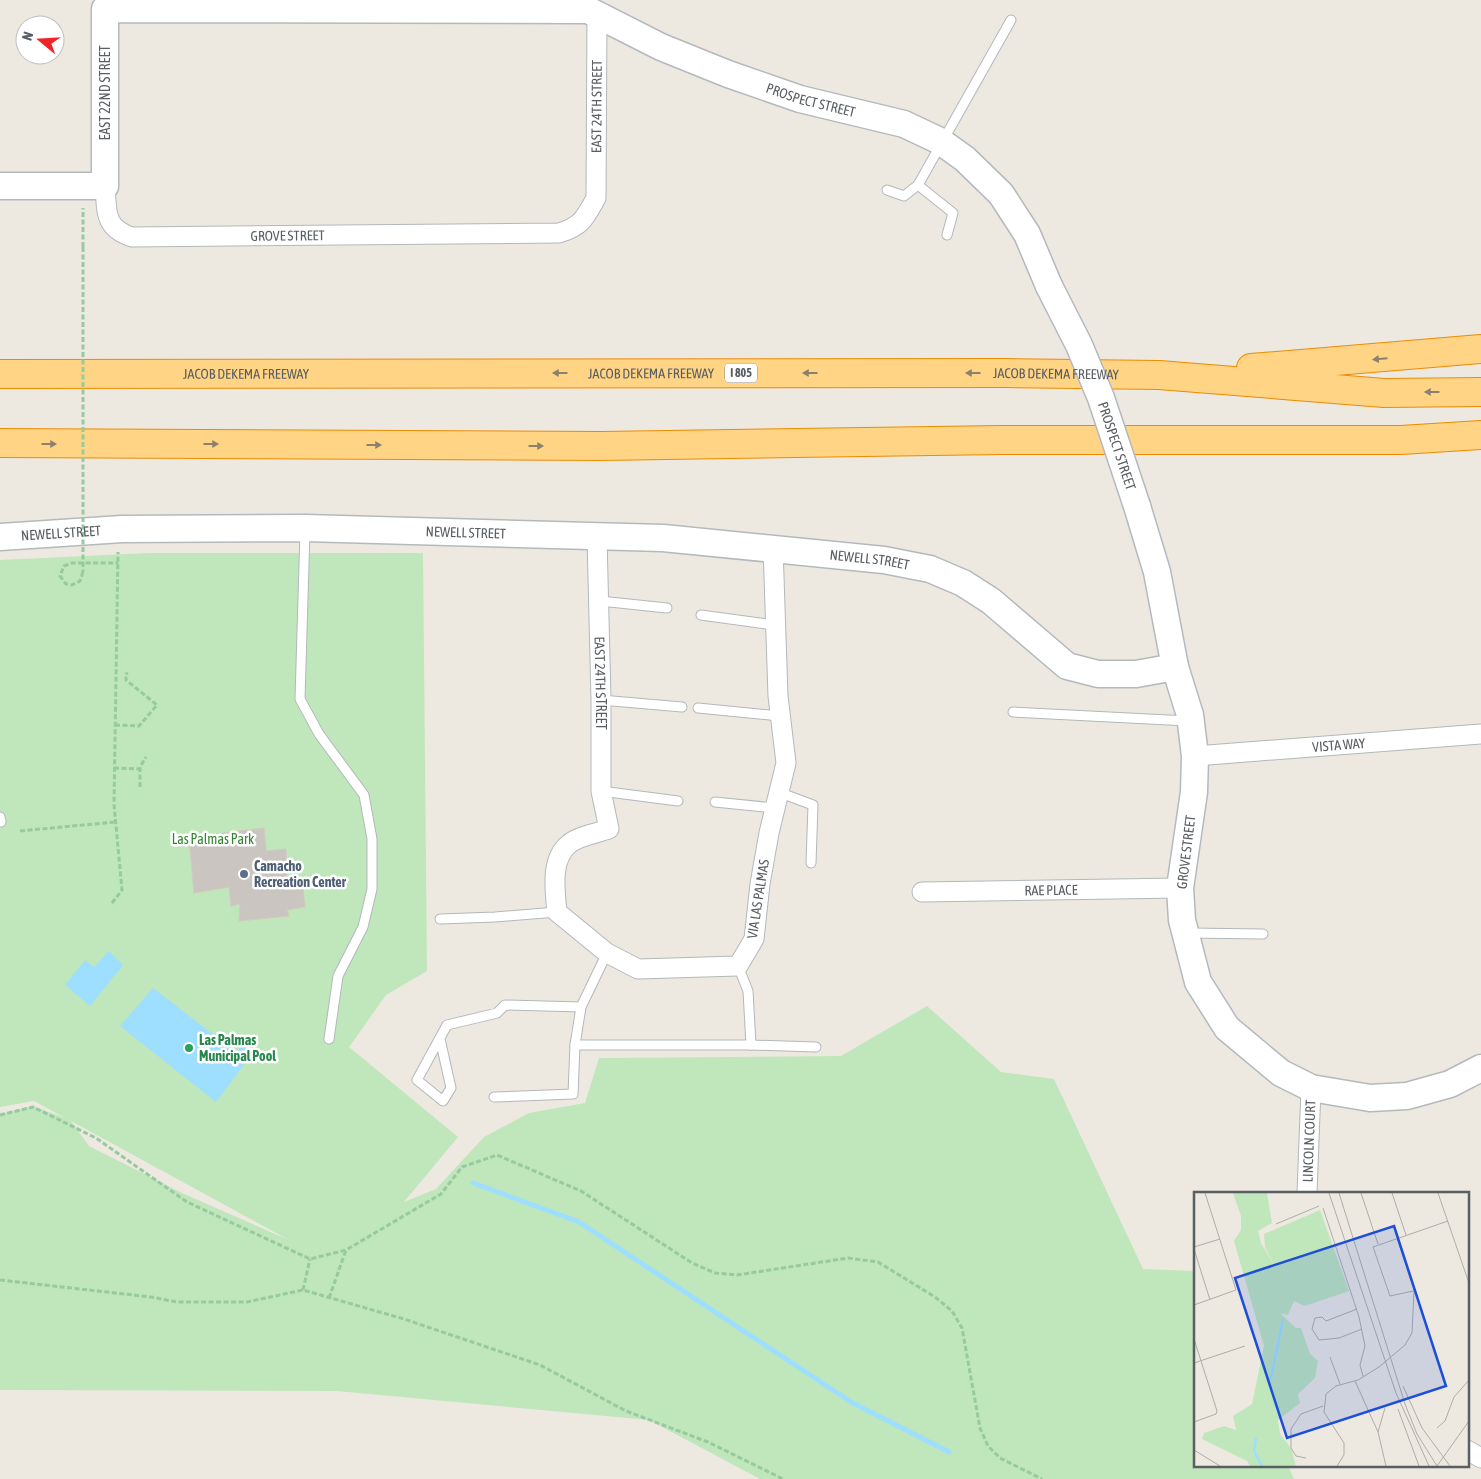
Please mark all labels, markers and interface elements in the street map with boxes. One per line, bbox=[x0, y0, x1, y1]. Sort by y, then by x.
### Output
north arrow bbox=[15, 15, 65, 65]
text: N bbox=[19, 30, 37, 42]
street label: EAST 22ND STREET bbox=[97, 45, 113, 141]
street label: EAST 24TH STREET bbox=[588, 60, 605, 153]
street label: PROSPECT STREET bbox=[764, 80, 857, 120]
street label: GROVE STREET bbox=[250, 227, 325, 244]
one-way arrow bbox=[1372, 355, 1388, 363]
road number: I 805 bbox=[725, 363, 757, 382]
street label: JACOB DEKEMA FREEWAY bbox=[588, 365, 715, 381]
street label: JACOB DEKEMA FREEWAY bbox=[993, 365, 1120, 382]
street label: JACOB DEKEMA FREEWAY bbox=[183, 366, 310, 382]
one-way arrow bbox=[552, 369, 568, 377]
one-way arrow bbox=[802, 369, 818, 377]
one-way arrow bbox=[965, 369, 981, 377]
one-way arrow bbox=[1424, 388, 1440, 396]
street label: PROSPECT STREET bbox=[1095, 400, 1139, 492]
one-way arrow bbox=[41, 440, 57, 448]
one-way arrow bbox=[203, 440, 219, 448]
one-way arrow bbox=[366, 441, 382, 449]
one-way arrow bbox=[528, 442, 544, 450]
street label: NEWELL STREET bbox=[20, 522, 101, 544]
street label: NEWELL STREET bbox=[425, 523, 506, 542]
street label: NEWELL STREET bbox=[829, 547, 911, 573]
street label: EAST 24TH STREET bbox=[591, 636, 609, 730]
street label: VISTA WAY bbox=[1312, 735, 1366, 755]
street label: GROVE STREET bbox=[1174, 814, 1198, 890]
park label: Las Palmas Park bbox=[172, 831, 254, 847]
place label: Camacho Recreation Center bbox=[254, 858, 347, 890]
street label: VIA LAS PALMAS bbox=[744, 858, 772, 940]
marker: Camacho Recreation Center bbox=[238, 868, 250, 880]
street label: RAE PLACE bbox=[1024, 882, 1078, 898]
place label: Las Palmas Municipal Pool bbox=[199, 1032, 276, 1064]
marker: Las Palmas Municipal Pool bbox=[183, 1042, 195, 1054]
street label: LINCOLN COURT bbox=[1299, 1099, 1319, 1183]
inset map bbox=[1194, 1192, 1468, 1466]

